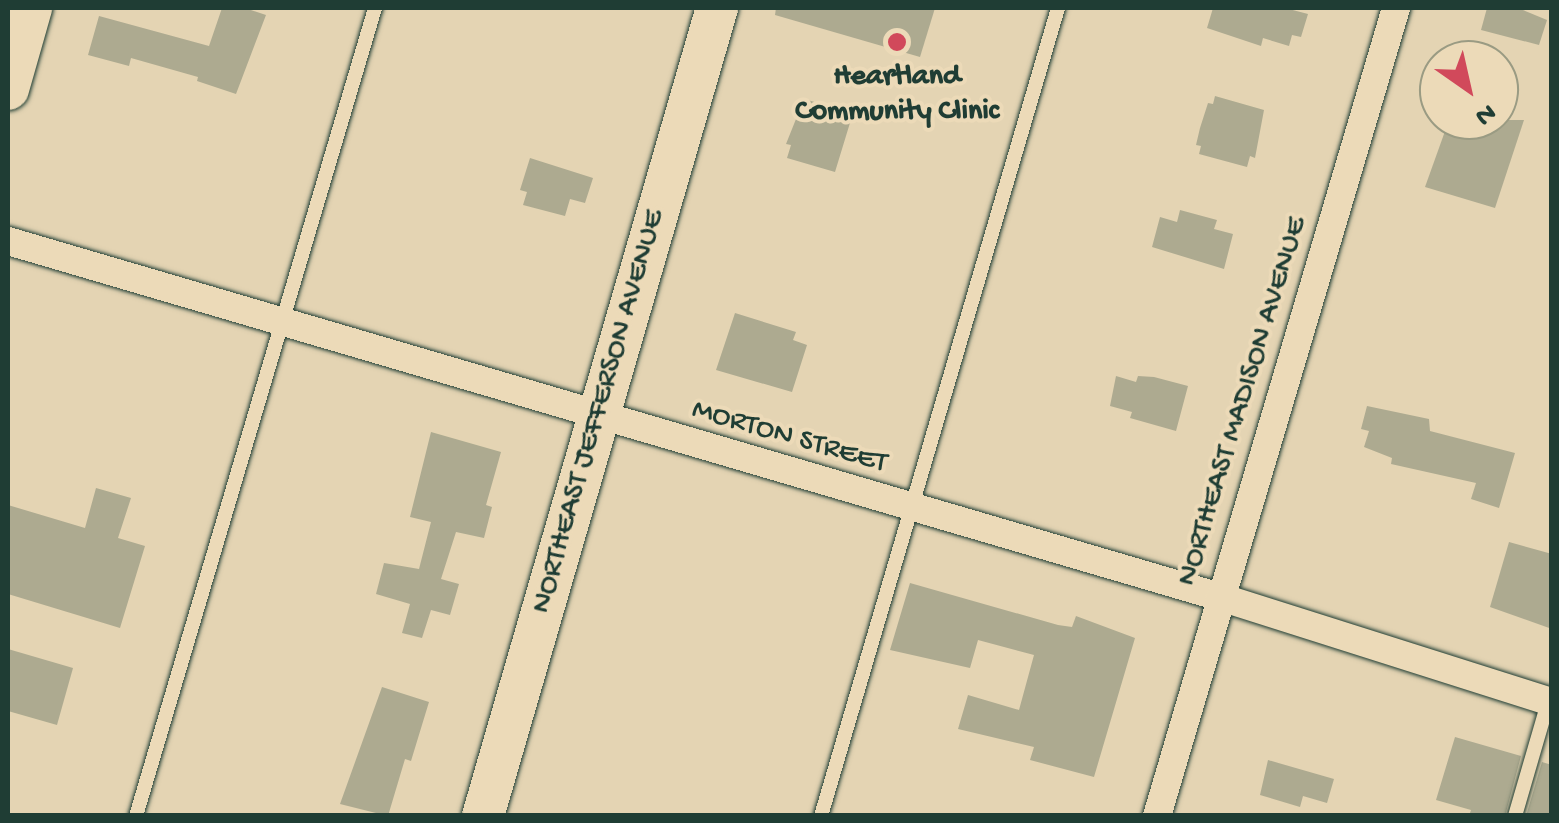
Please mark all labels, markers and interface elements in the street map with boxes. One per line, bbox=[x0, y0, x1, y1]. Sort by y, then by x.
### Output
marker: Heartland Community Clinic bbox=[884, 29, 910, 55]
north arrow bbox=[1419, 40, 1519, 140]
place label: Heartland Community Clinic bbox=[795, 60, 999, 130]
text: N bbox=[1468, 95, 1502, 132]
street label: NORTHEAST JEFFERSON AVENUE bbox=[525, 206, 675, 618]
street label: NORTHEAST MADISON AVENUE bbox=[1171, 213, 1317, 591]
street label: MORTON STREET bbox=[687, 393, 891, 483]

